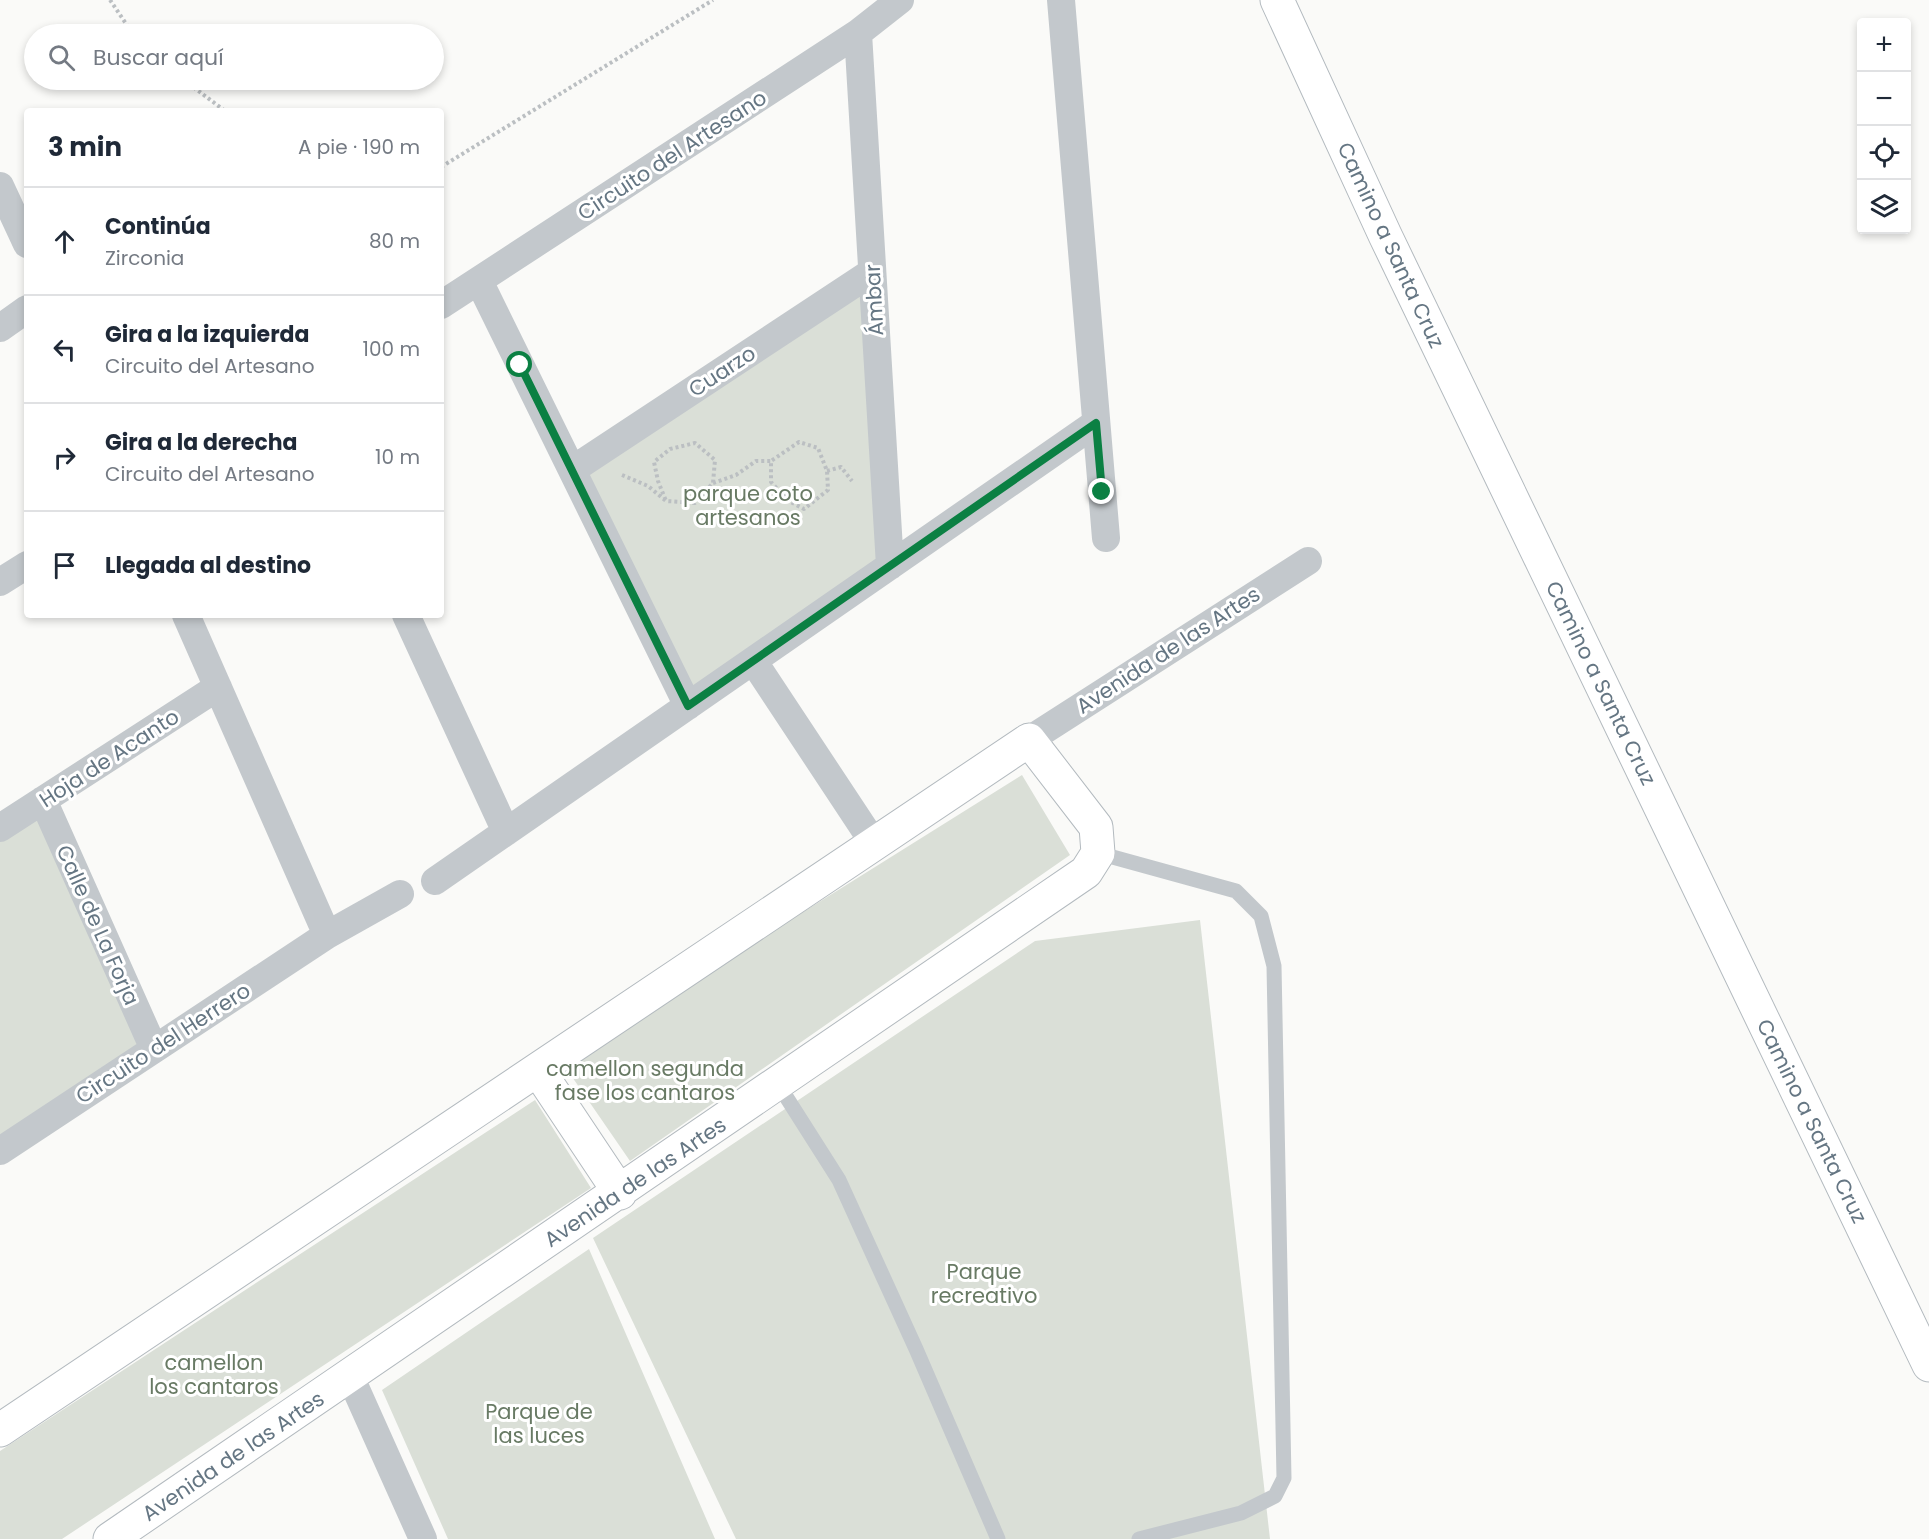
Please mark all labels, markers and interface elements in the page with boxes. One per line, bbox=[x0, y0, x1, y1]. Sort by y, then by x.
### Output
map controls bbox=[1857, 18, 1911, 234]
button: + bbox=[1857, 18, 1911, 72]
search box bbox=[24, 24, 444, 90]
icon: search bbox=[45, 41, 78, 74]
text: Buscar aquí bbox=[93, 42, 224, 73]
button: − bbox=[1857, 72, 1911, 126]
street label: Circuito del Artesano bbox=[572, 83, 772, 227]
button: locate bbox=[1857, 126, 1911, 180]
text: 3 min bbox=[48, 129, 122, 165]
text: A pie · 190 m bbox=[298, 133, 420, 161]
street label: Camino a Santa Cruz bbox=[1331, 137, 1451, 353]
button: layers bbox=[1857, 180, 1911, 234]
text: Continúa bbox=[105, 211, 211, 242]
icon: ahead bbox=[48, 225, 81, 258]
text: 80 m bbox=[369, 227, 420, 255]
text: Zirconia bbox=[105, 244, 184, 272]
street label: Ámbar bbox=[858, 263, 890, 337]
text: Gira a la izquierda bbox=[105, 319, 309, 350]
icon: left bbox=[48, 333, 81, 366]
text: 100 m bbox=[363, 335, 420, 363]
street label: Cuarzo bbox=[683, 339, 761, 403]
route start bbox=[506, 351, 532, 377]
text: Circuito del Artesano bbox=[105, 352, 314, 380]
text: Gira a la derecha bbox=[105, 427, 298, 458]
icon: right bbox=[48, 441, 81, 474]
text: 10 m bbox=[375, 443, 420, 471]
text: Circuito del Artesano bbox=[105, 460, 314, 488]
route end bbox=[1088, 478, 1114, 504]
park label: parque coto artesanos bbox=[683, 479, 813, 532]
icon: arrive bbox=[48, 549, 81, 582]
text: Llegada al destino bbox=[105, 550, 311, 581]
street label: Camino a Santa Cruz bbox=[1539, 576, 1663, 790]
street label: Avenida de las Artes bbox=[1070, 580, 1266, 720]
street label: Hoja de Acanto bbox=[33, 702, 185, 814]
street label: Calle de La Forja bbox=[50, 840, 146, 1010]
street label: Circuito del Herrero bbox=[70, 976, 256, 1110]
street label: Camino a Santa Cruz bbox=[1750, 1014, 1874, 1228]
park label: camellon segunda fase los cantaros bbox=[546, 1054, 744, 1107]
street label: Avenida de las Artes bbox=[538, 1110, 732, 1254]
park label: Parque recreativo bbox=[931, 1257, 1037, 1310]
park label: camellon los cantaros bbox=[149, 1348, 279, 1401]
street label: Avenida de las Artes bbox=[136, 1384, 330, 1528]
park label: Parque de las luces bbox=[485, 1397, 593, 1450]

